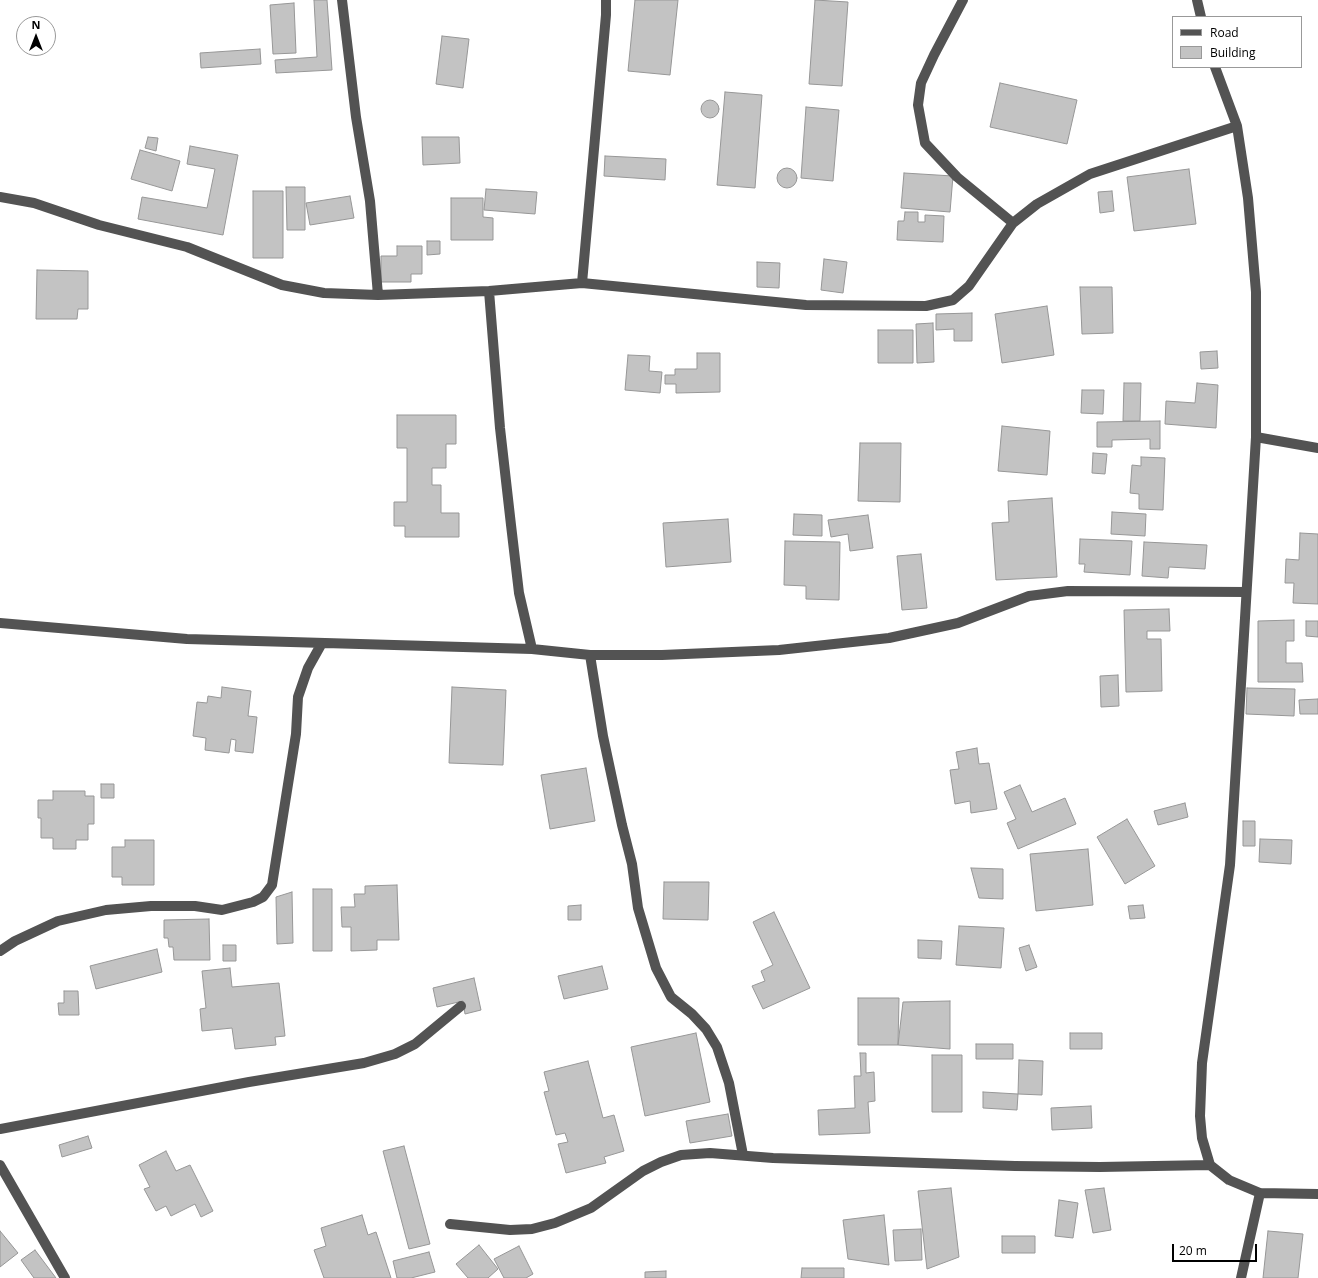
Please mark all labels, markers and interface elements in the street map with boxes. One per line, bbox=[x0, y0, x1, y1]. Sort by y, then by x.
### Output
north arrow bbox=[16, 16, 56, 56]
legend bbox=[1172, 16, 1302, 68]
text: N bbox=[32, 17, 40, 32]
text: Road bbox=[1210, 24, 1239, 41]
text: Building bbox=[1210, 44, 1255, 61]
scale bar bbox=[1174, 1236, 1259, 1262]
text: 20 m bbox=[1179, 1242, 1207, 1259]

